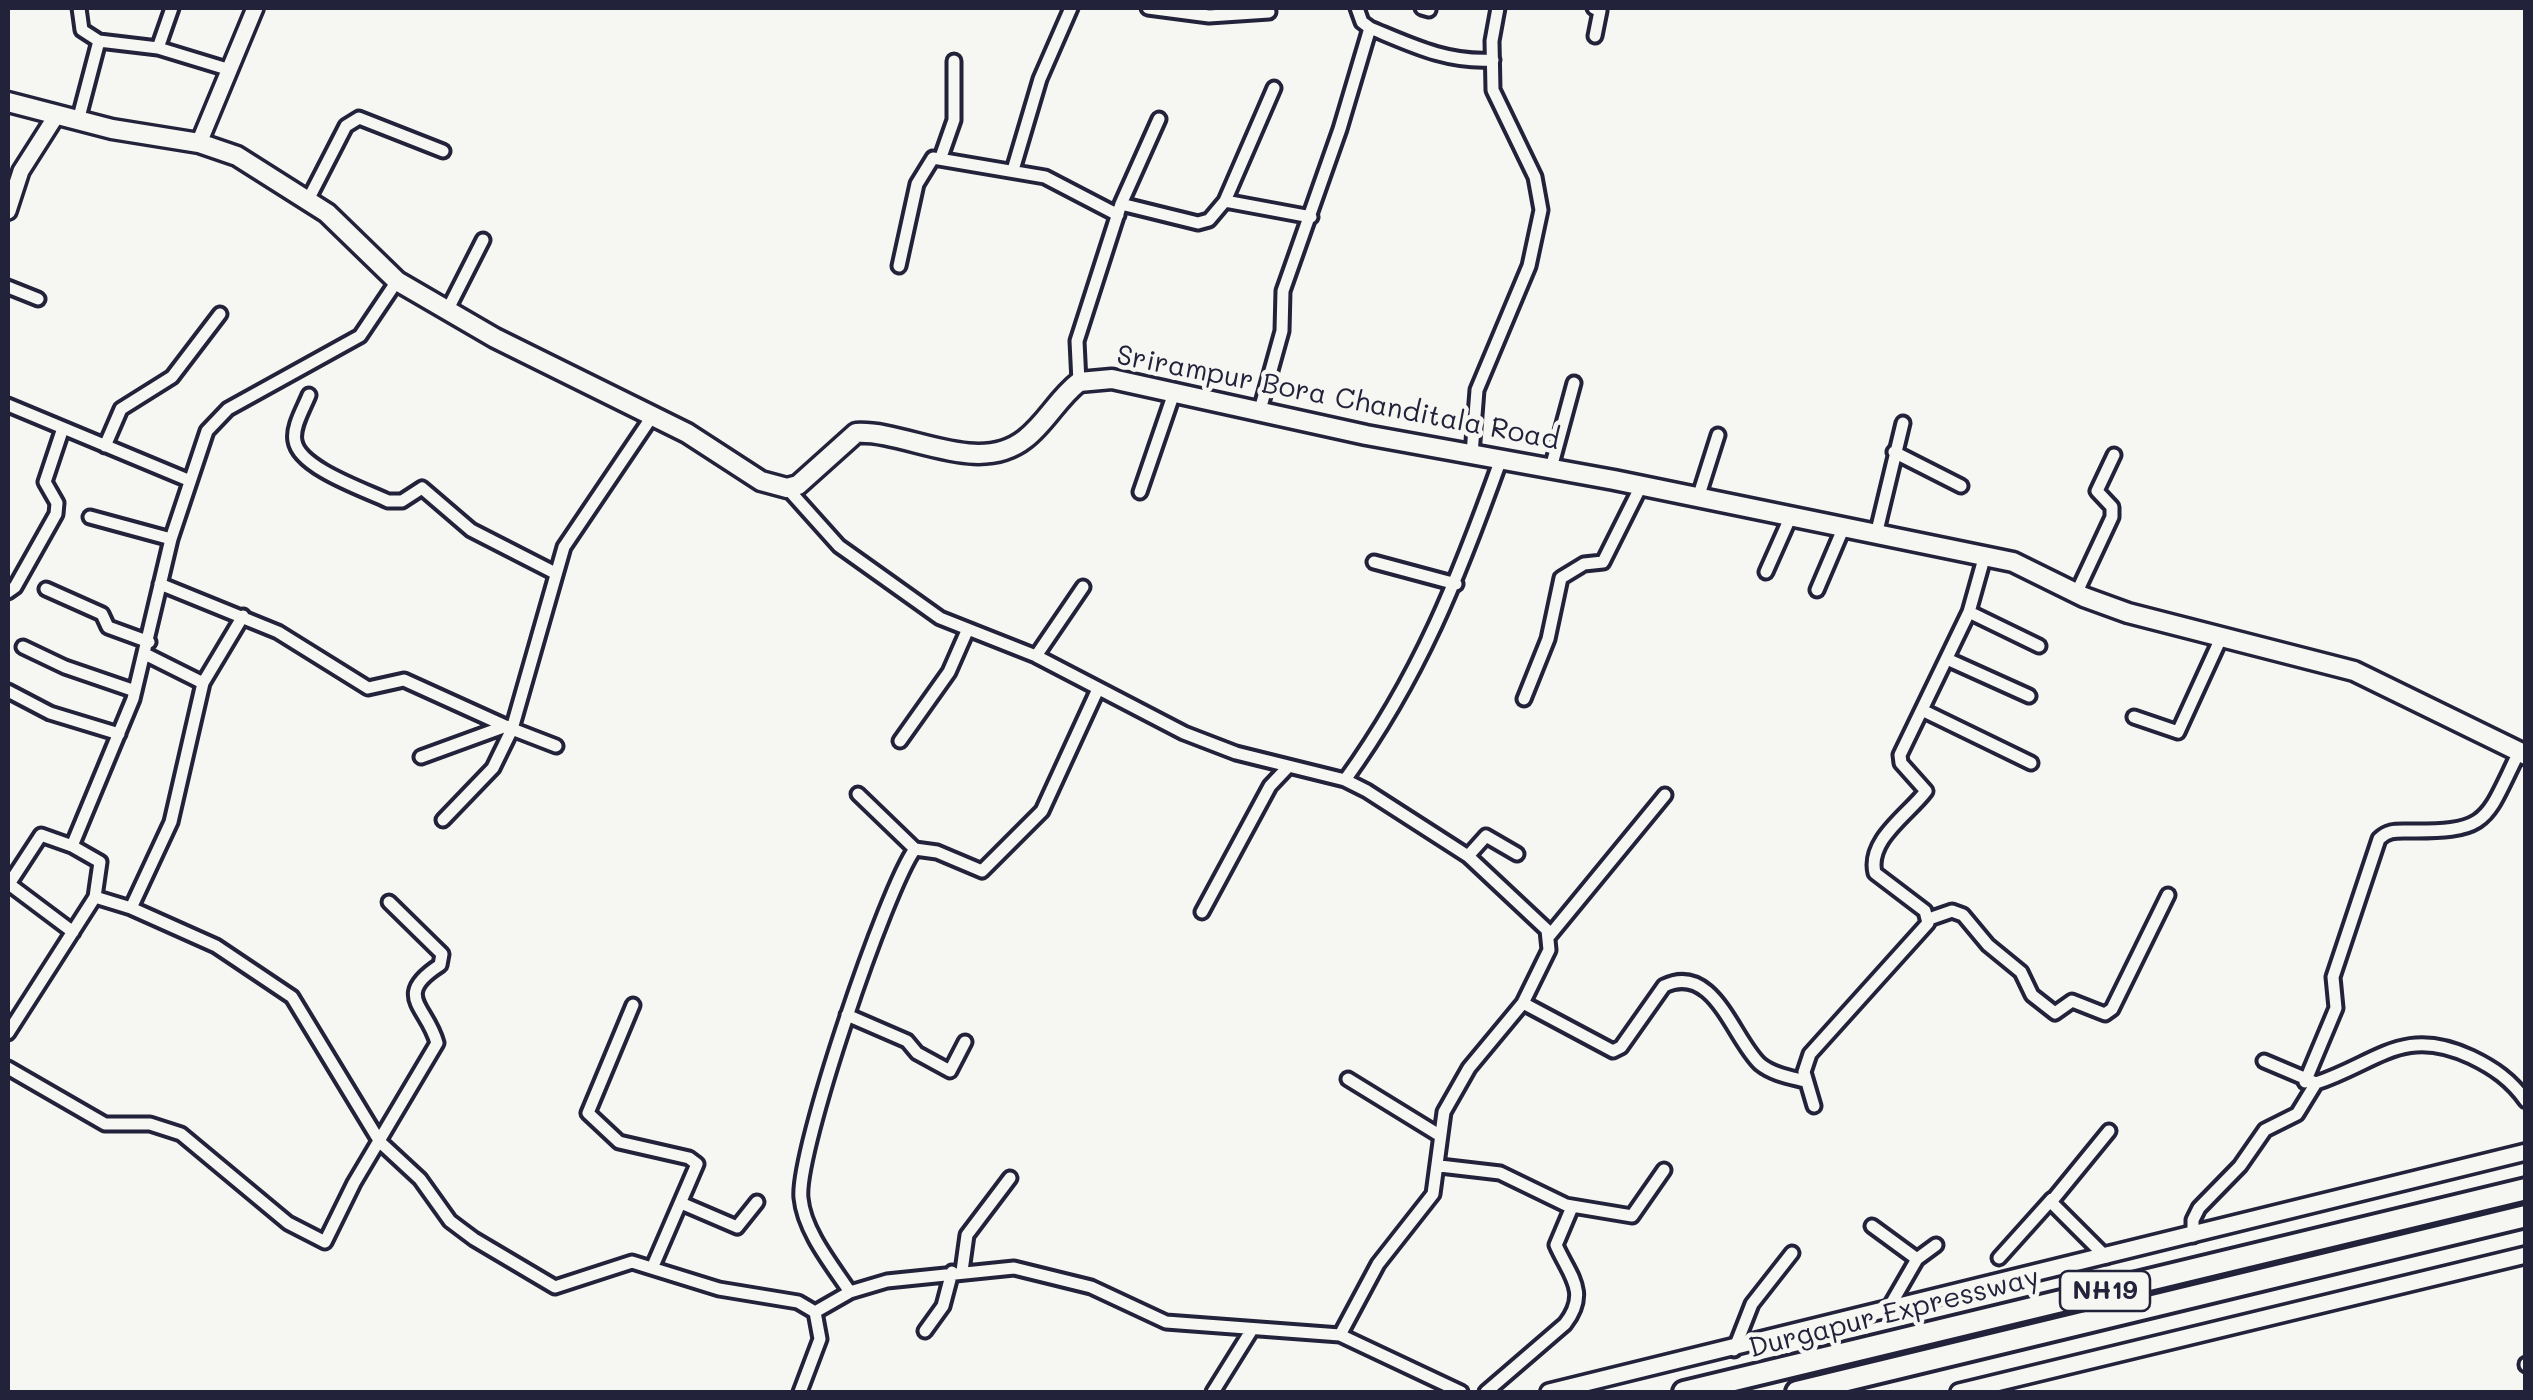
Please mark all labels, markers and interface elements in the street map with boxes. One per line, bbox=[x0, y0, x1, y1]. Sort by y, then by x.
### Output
street label: Srirampur Bora Chanditala Road bbox=[1114, 339, 1562, 457]
street label: Durgapur Expressway bbox=[1745, 1261, 2043, 1365]
road number: NH19 bbox=[2060, 1271, 2150, 1311]

